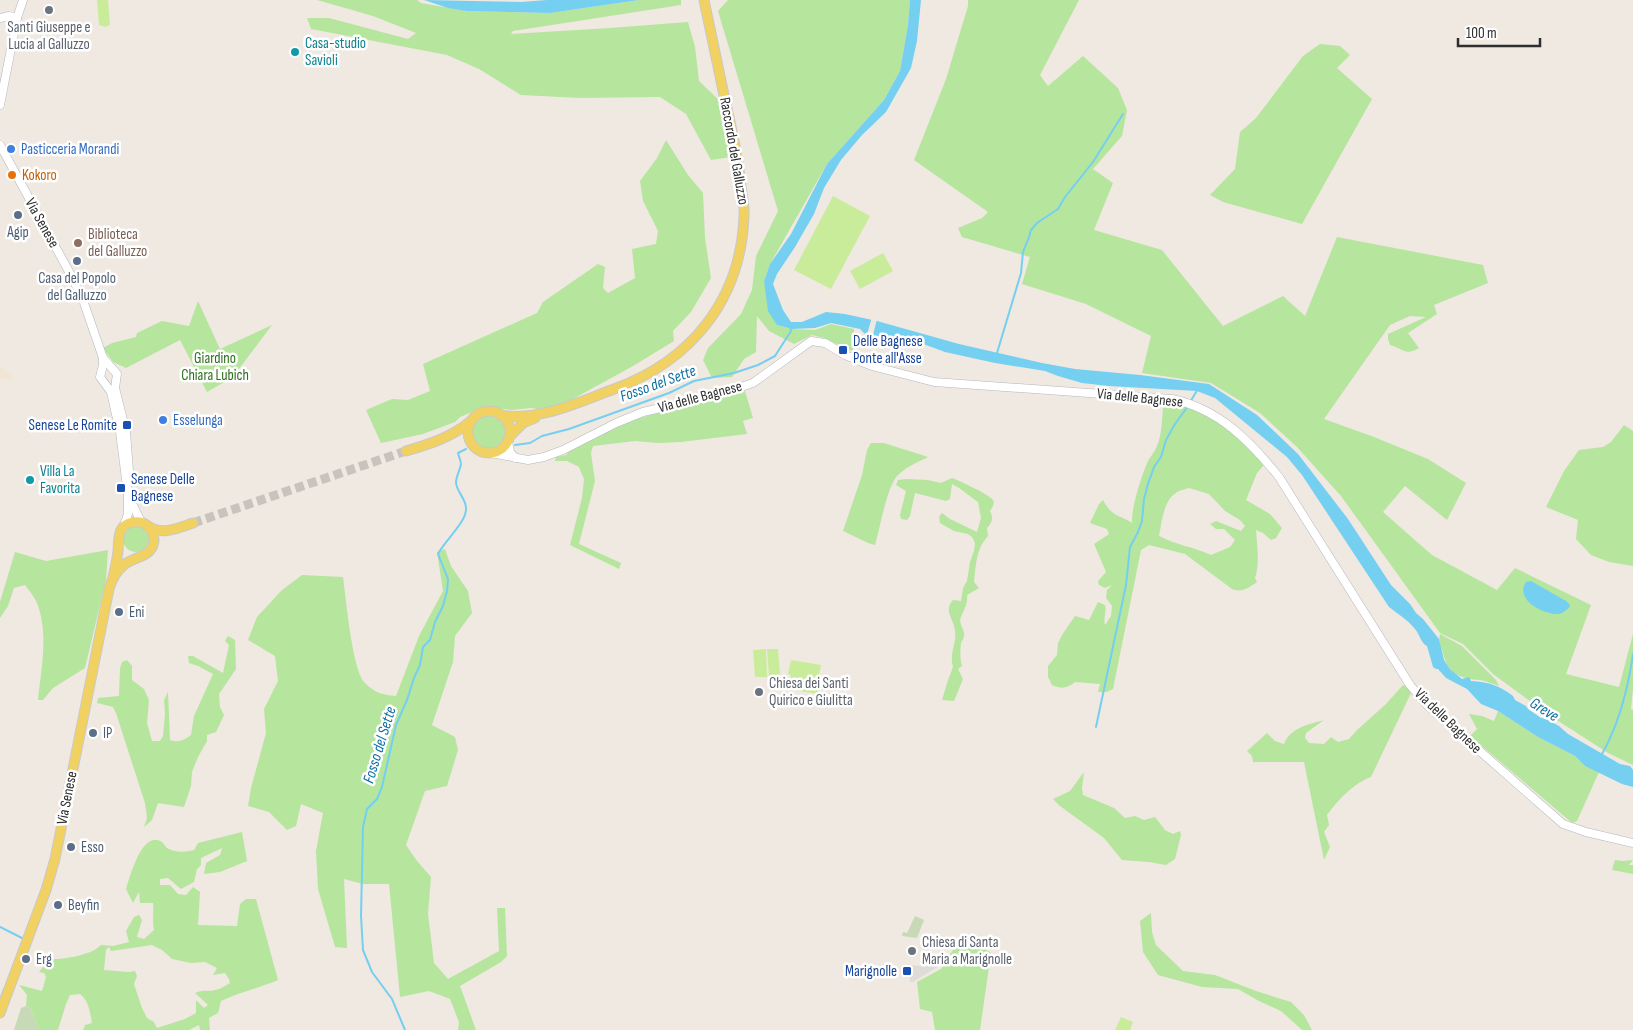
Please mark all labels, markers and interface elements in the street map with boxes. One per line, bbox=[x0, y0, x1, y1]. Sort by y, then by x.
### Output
marker: Santi Giuseppe e Lucia al Galluzzo bbox=[43, 4, 55, 16]
scale bar bbox=[1458, 15, 1540, 47]
place label: Santi Giuseppe e Lucia al Galluzzo bbox=[7, 18, 91, 54]
text: 100 m bbox=[1466, 24, 1497, 43]
place label: Casa-studio Savioli bbox=[305, 34, 366, 70]
marker: Casa-studio Savioli bbox=[289, 46, 301, 58]
street label: Raccordo del Galluzzo bbox=[715, 96, 753, 206]
place label: Pasticceria Morandi bbox=[21, 140, 119, 159]
marker: Pasticceria Morandi bbox=[5, 143, 17, 155]
place label: Kokoro bbox=[22, 166, 57, 185]
marker: Kokoro bbox=[6, 169, 18, 181]
street label: Via Senese bbox=[21, 195, 63, 251]
marker: Agip bbox=[12, 209, 24, 221]
place label: Agip bbox=[6, 223, 29, 242]
place label: Biblioteca del Galluzzo bbox=[88, 225, 147, 261]
marker: Biblioteca del Galluzzo bbox=[72, 237, 84, 249]
marker: Casa del Popolo del Galluzzo bbox=[71, 255, 83, 267]
place label: Casa del Popolo del Galluzzo bbox=[38, 269, 116, 305]
place label: Delle Bagnese Ponte all'Asse bbox=[853, 332, 923, 368]
marker: Delle Bagnese Ponte all'Asse bbox=[837, 344, 849, 356]
park label: Giardino Chiara Lubich bbox=[181, 349, 249, 385]
water label: Fosso del Sette bbox=[618, 362, 698, 406]
street label: Via delle Bagnese bbox=[656, 377, 744, 417]
street label: Via delle Bagnese bbox=[1096, 384, 1184, 412]
place label: Esselunga bbox=[173, 411, 223, 430]
marker: Esselunga bbox=[157, 414, 169, 426]
place label: Senese Le Romite bbox=[29, 416, 117, 435]
marker: Senese Le Romite bbox=[121, 419, 133, 431]
place label: Villa La Favorita bbox=[40, 462, 81, 498]
place label: Senese Delle Bagnese bbox=[131, 470, 195, 506]
marker: Villa La Favorita bbox=[24, 474, 36, 486]
marker: Senese Delle Bagnese bbox=[115, 482, 127, 494]
place label: Eni bbox=[129, 603, 145, 622]
marker: Eni bbox=[113, 606, 125, 618]
place label: Chiesa dei Santi Quirico e Giulitta bbox=[769, 674, 853, 710]
street label: Via delle Bagnese bbox=[1410, 684, 1486, 758]
marker: Chiesa dei Santi Quirico e Giulitta bbox=[753, 686, 765, 698]
water label: Greve bbox=[1526, 694, 1562, 726]
water label: Fosso del Sette bbox=[359, 704, 401, 786]
place label: IP bbox=[103, 724, 112, 743]
marker: IP bbox=[87, 727, 99, 739]
street label: Via Senese bbox=[53, 770, 81, 826]
place label: Esso bbox=[81, 838, 104, 857]
marker: Esso bbox=[65, 841, 77, 853]
place label: Beyfin bbox=[68, 896, 100, 915]
marker: Beyfin bbox=[52, 899, 64, 911]
place label: Chiesa di Santa Maria a Marignolle bbox=[922, 933, 1012, 969]
marker: Chiesa di Santa Maria a Marignolle bbox=[906, 945, 918, 957]
place label: Erg bbox=[36, 950, 52, 969]
marker: Erg bbox=[20, 953, 32, 965]
place label: Marignolle bbox=[845, 962, 897, 981]
marker: Marignolle bbox=[901, 965, 913, 977]

